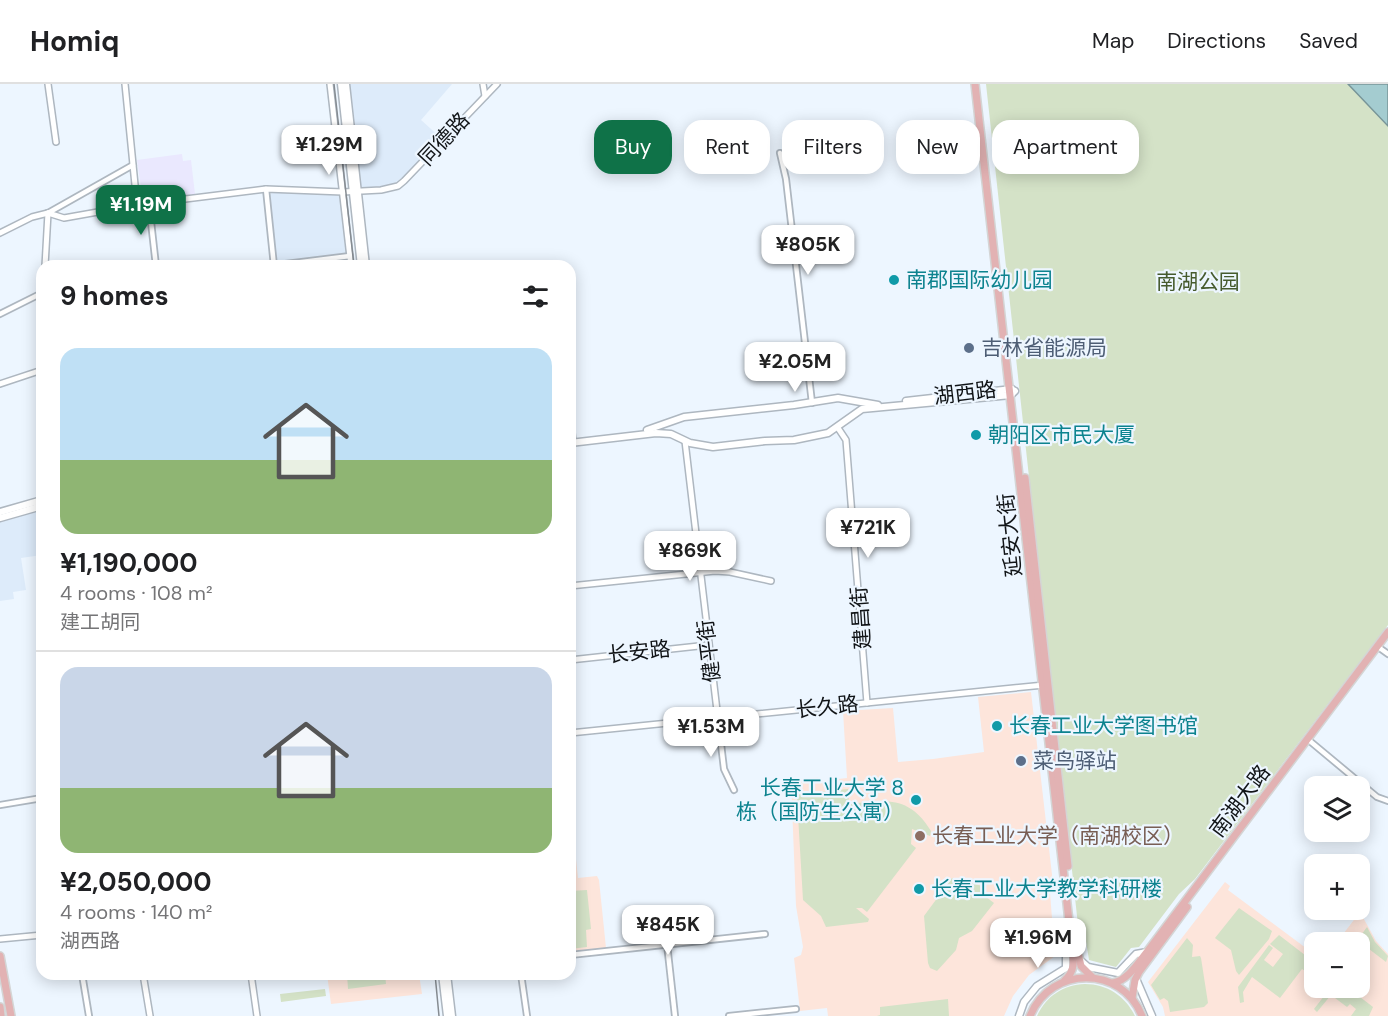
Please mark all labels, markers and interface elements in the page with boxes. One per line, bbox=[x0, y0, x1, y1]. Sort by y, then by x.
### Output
text: Homiq bbox=[30, 23, 119, 60]
text: Map bbox=[1092, 27, 1134, 55]
text: Directions bbox=[1167, 27, 1266, 55]
text: Saved bbox=[1299, 27, 1358, 55]
street label: 同德路 bbox=[412, 106, 476, 172]
chip: Buy bbox=[594, 120, 672, 174]
chip: Rent bbox=[684, 120, 770, 174]
chip: Filters bbox=[782, 120, 884, 174]
chip: New bbox=[896, 120, 980, 174]
chip: Apartment bbox=[992, 120, 1139, 174]
pin: ¥1.29M bbox=[280, 125, 378, 176]
text: ¥1.29M bbox=[295, 131, 363, 157]
pin: ¥1.19M bbox=[92, 185, 190, 236]
text: ¥1.19M bbox=[110, 191, 172, 217]
pin: ¥805K bbox=[766, 225, 850, 276]
text: ¥805K bbox=[775, 231, 841, 257]
place label: 南郡国际幼儿园 bbox=[906, 266, 1053, 294]
park label: 南湖公园 bbox=[1156, 268, 1240, 296]
marker: 南郡国际幼儿园 bbox=[887, 273, 901, 287]
text: 9 homes bbox=[60, 279, 169, 313]
icon: filters bbox=[519, 280, 552, 313]
place label: 吉林省能源局 bbox=[981, 334, 1107, 362]
marker: 吉林省能源局 bbox=[962, 341, 976, 355]
pin: ¥2.05M bbox=[746, 342, 844, 393]
text: ¥2.05M bbox=[758, 348, 832, 374]
street label: 湖西路 bbox=[932, 375, 998, 411]
icon: home bbox=[252, 387, 360, 495]
place label: 朝阳区市民大厦 bbox=[988, 421, 1135, 449]
marker: 朝阳区市民大厦 bbox=[969, 428, 983, 442]
street label: 延安大街 bbox=[992, 492, 1028, 578]
pin: ¥721K bbox=[826, 508, 910, 559]
text: ¥721K bbox=[840, 514, 896, 540]
pin: ¥869K bbox=[648, 531, 732, 582]
text: ¥869K bbox=[658, 537, 722, 563]
text: ¥1,190,000 bbox=[60, 546, 198, 580]
text: 4 rooms · 108 m² bbox=[60, 580, 212, 606]
street label: 建昌街 bbox=[845, 586, 877, 650]
text: 建工胡同 bbox=[60, 609, 140, 635]
street label: 健平街 bbox=[691, 618, 727, 684]
street label: 长安路 bbox=[606, 635, 672, 669]
street label: 长久路 bbox=[794, 690, 860, 724]
icon: home bbox=[252, 706, 360, 814]
pin: ¥1.53M bbox=[662, 707, 760, 758]
place label: 长春工业大学图书馆 bbox=[1009, 712, 1198, 740]
text: ¥1.53M bbox=[677, 713, 745, 739]
marker: 长春工业大学图书馆 bbox=[990, 719, 1004, 733]
place label: 菜鸟驿站 bbox=[1033, 747, 1117, 775]
marker: 菜鸟驿站 bbox=[1014, 754, 1028, 768]
street label: 南湖大路 bbox=[1204, 759, 1276, 843]
place label: 长春工业大学 8 栋（国防生公寓） bbox=[736, 774, 904, 826]
map controls bbox=[1304, 776, 1370, 998]
button: layers bbox=[1304, 776, 1370, 842]
marker: 长春工业大学 8 栋（国防生公寓） bbox=[909, 793, 923, 807]
place label: 长春工业大学（南湖校区） bbox=[932, 822, 1184, 850]
marker: 长春工业大学（南湖校区） bbox=[913, 829, 927, 843]
button: + bbox=[1304, 854, 1370, 920]
text: ¥2,050,000 bbox=[60, 865, 212, 899]
place label: 长春工业大学教学科研楼 bbox=[931, 875, 1162, 903]
marker: 长春工业大学教学科研楼 bbox=[912, 882, 926, 896]
text: 4 rooms · 140 m² bbox=[60, 899, 212, 925]
pin: ¥845K bbox=[626, 905, 710, 956]
text: ¥845K bbox=[636, 911, 700, 937]
pin: ¥1.96M bbox=[989, 918, 1087, 969]
text: ¥1.96M bbox=[1004, 924, 1072, 950]
text: 湖西路 bbox=[60, 928, 120, 954]
button: − bbox=[1304, 932, 1370, 998]

